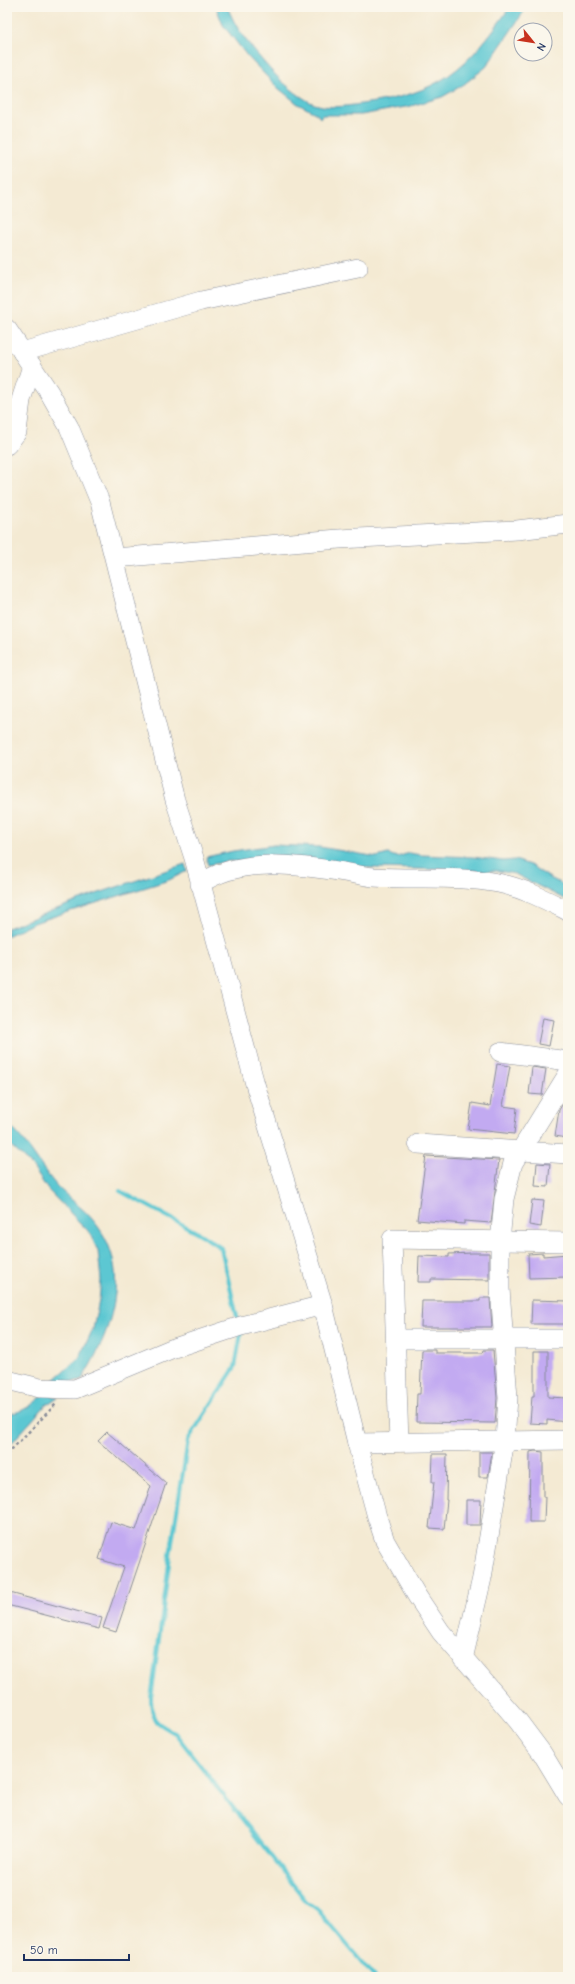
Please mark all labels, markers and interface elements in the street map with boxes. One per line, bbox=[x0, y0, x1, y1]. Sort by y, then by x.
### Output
north arrow bbox=[513, 22, 553, 62]
text: N bbox=[534, 40, 549, 53]
scale bar bbox=[24, 1936, 129, 1962]
text: 50 m bbox=[30, 1943, 58, 1957]

